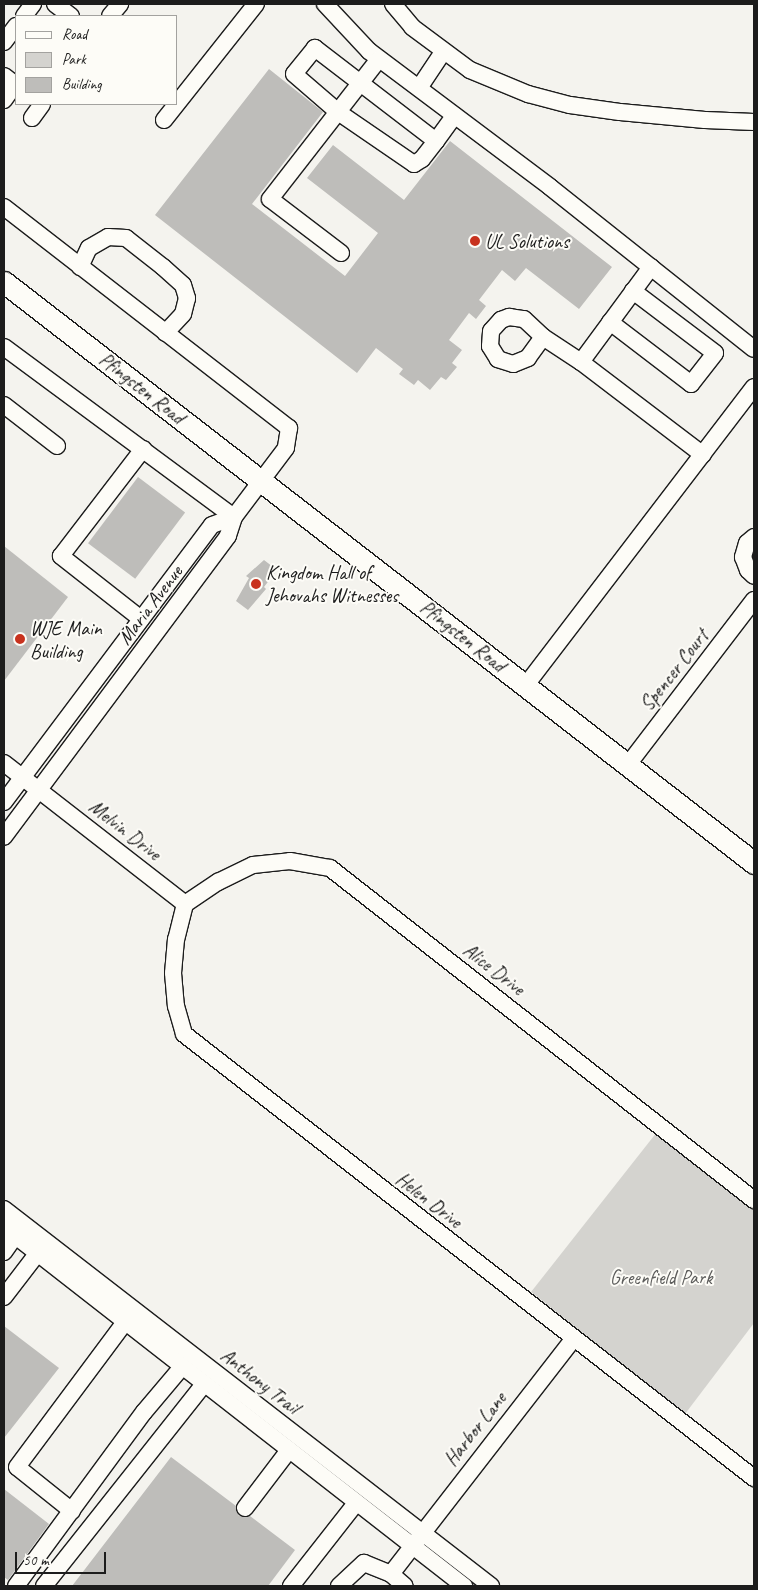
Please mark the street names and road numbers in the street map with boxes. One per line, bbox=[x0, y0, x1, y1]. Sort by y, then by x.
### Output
street label: Pfingsten Road bbox=[94, 347, 190, 429]
street label: Maria Avenue bbox=[112, 561, 188, 649]
street label: Pfingsten Road bbox=[415, 595, 511, 677]
street label: Spencer Court bbox=[635, 625, 713, 715]
street label: Melvin Drive bbox=[84, 795, 166, 865]
street label: Alice Drive bbox=[458, 938, 530, 1000]
street label: Helen Drive bbox=[391, 1167, 467, 1233]
street label: Anthony Trail bbox=[216, 1343, 304, 1419]
street label: Harbor Lane bbox=[439, 1387, 511, 1471]

